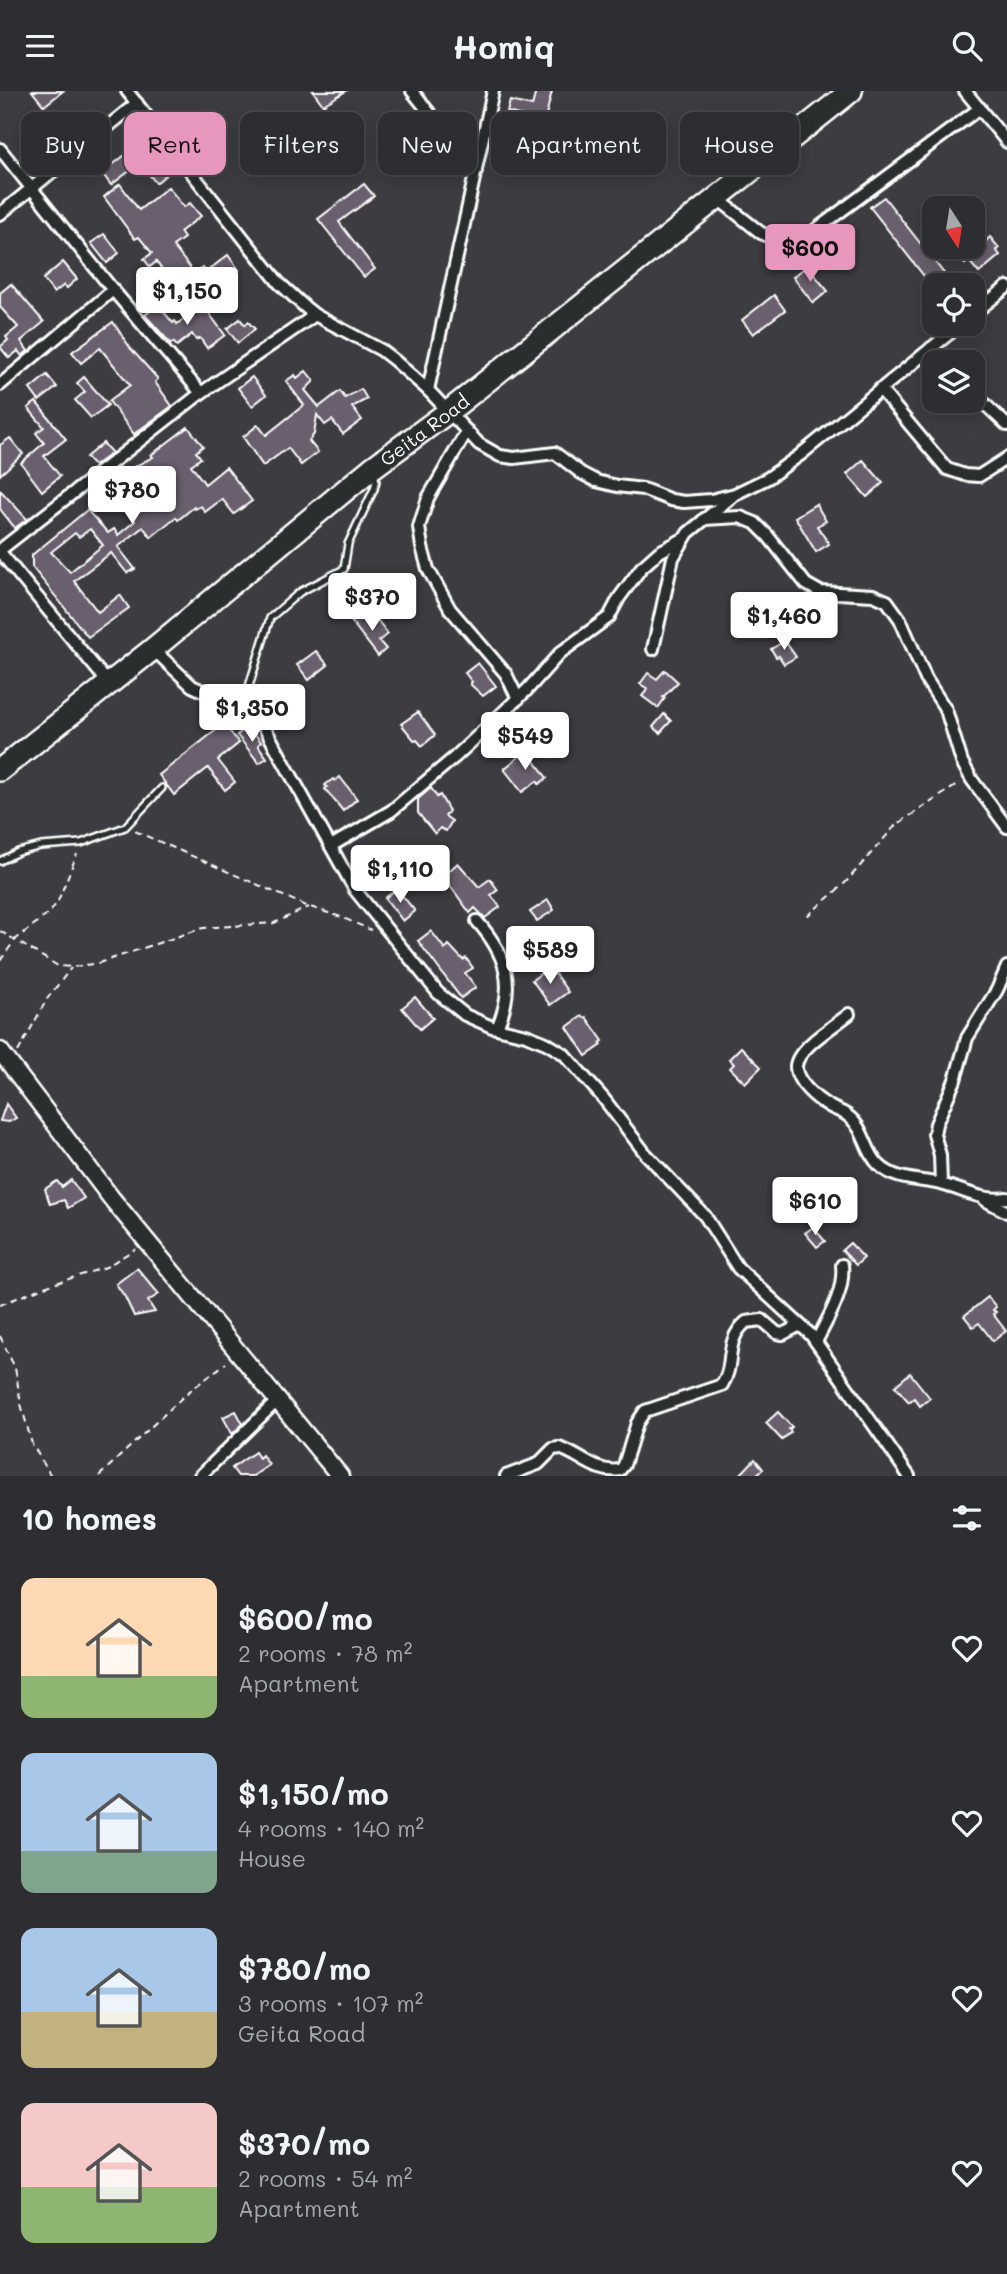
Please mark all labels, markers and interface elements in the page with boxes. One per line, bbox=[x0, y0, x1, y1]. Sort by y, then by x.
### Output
text: Homiq bbox=[452, 25, 555, 67]
icon: menu bbox=[21, 27, 59, 65]
icon: search bbox=[948, 27, 986, 65]
chip: Buy bbox=[21, 112, 110, 175]
chip: Rent bbox=[124, 112, 226, 175]
chip: Filters bbox=[240, 112, 364, 175]
chip: New bbox=[378, 112, 477, 175]
chip: Apartment bbox=[491, 112, 666, 175]
chip: House bbox=[680, 112, 799, 175]
north arrow bbox=[922, 196, 985, 259]
map controls bbox=[922, 196, 985, 413]
pin: $600 bbox=[769, 225, 851, 284]
text: $600 bbox=[781, 232, 839, 262]
pin: $1,150 bbox=[130, 267, 244, 327]
button: locate bbox=[922, 273, 985, 336]
text: $1,150 bbox=[152, 275, 222, 305]
button: layers bbox=[922, 350, 985, 413]
street label: Geita Road bbox=[374, 388, 474, 471]
pin: $780 bbox=[91, 467, 173, 526]
text: $780 bbox=[104, 474, 160, 504]
pin: $370 bbox=[331, 573, 413, 633]
text: $370 bbox=[344, 581, 400, 611]
pin: $1,460 bbox=[727, 593, 841, 652]
text: $1,460 bbox=[747, 600, 821, 630]
pin: $1,350 bbox=[195, 685, 309, 744]
text: $1,350 bbox=[215, 692, 289, 722]
pin: $549 bbox=[484, 713, 566, 772]
text: $549 bbox=[497, 720, 553, 750]
pin: $1,110 bbox=[343, 845, 457, 905]
text: $1,110 bbox=[367, 853, 433, 883]
pin: $589 bbox=[509, 927, 591, 986]
text: $589 bbox=[522, 934, 578, 964]
pin: $610 bbox=[774, 1177, 856, 1237]
text: $610 bbox=[788, 1185, 842, 1215]
text: 10 homes bbox=[21, 1498, 157, 1538]
icon: filters bbox=[948, 1499, 986, 1537]
text: $600/mo bbox=[238, 1598, 373, 1638]
icon: home bbox=[77, 1606, 161, 1690]
icon: heart bbox=[948, 1629, 986, 1667]
text: 2 rooms · 78 m² bbox=[238, 1638, 412, 1668]
text: Apartment bbox=[238, 1668, 360, 1698]
text: $1,150/mo bbox=[238, 1773, 389, 1813]
icon: home bbox=[77, 1781, 161, 1865]
icon: heart bbox=[948, 1804, 986, 1842]
text: 4 rooms · 140 m² bbox=[238, 1813, 424, 1843]
text: House bbox=[238, 1843, 306, 1873]
text: $780/mo bbox=[238, 1948, 371, 1988]
icon: home bbox=[77, 1956, 161, 2040]
icon: heart bbox=[948, 1979, 986, 2017]
text: 3 rooms · 107 m² bbox=[238, 1988, 424, 2018]
text: Geita Road bbox=[238, 2018, 365, 2048]
text: $370/mo bbox=[238, 2123, 370, 2163]
icon: home bbox=[77, 2131, 161, 2215]
icon: heart bbox=[948, 2154, 986, 2192]
text: 2 rooms · 54 m² bbox=[238, 2163, 413, 2193]
text: Apartment bbox=[238, 2193, 360, 2223]

